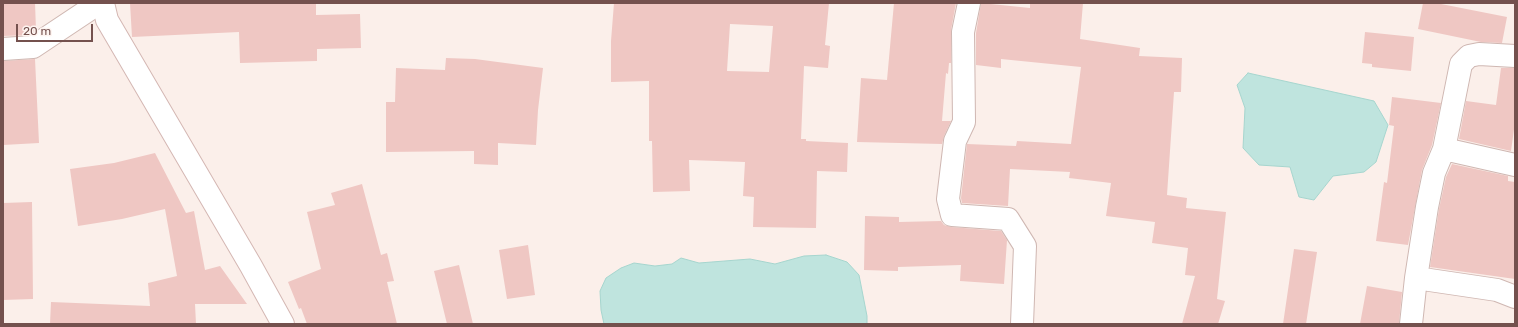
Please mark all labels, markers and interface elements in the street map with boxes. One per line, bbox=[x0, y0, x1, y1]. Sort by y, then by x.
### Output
scale bar bbox=[18, 16, 95, 42]
text: 20 m bbox=[23, 24, 51, 38]

